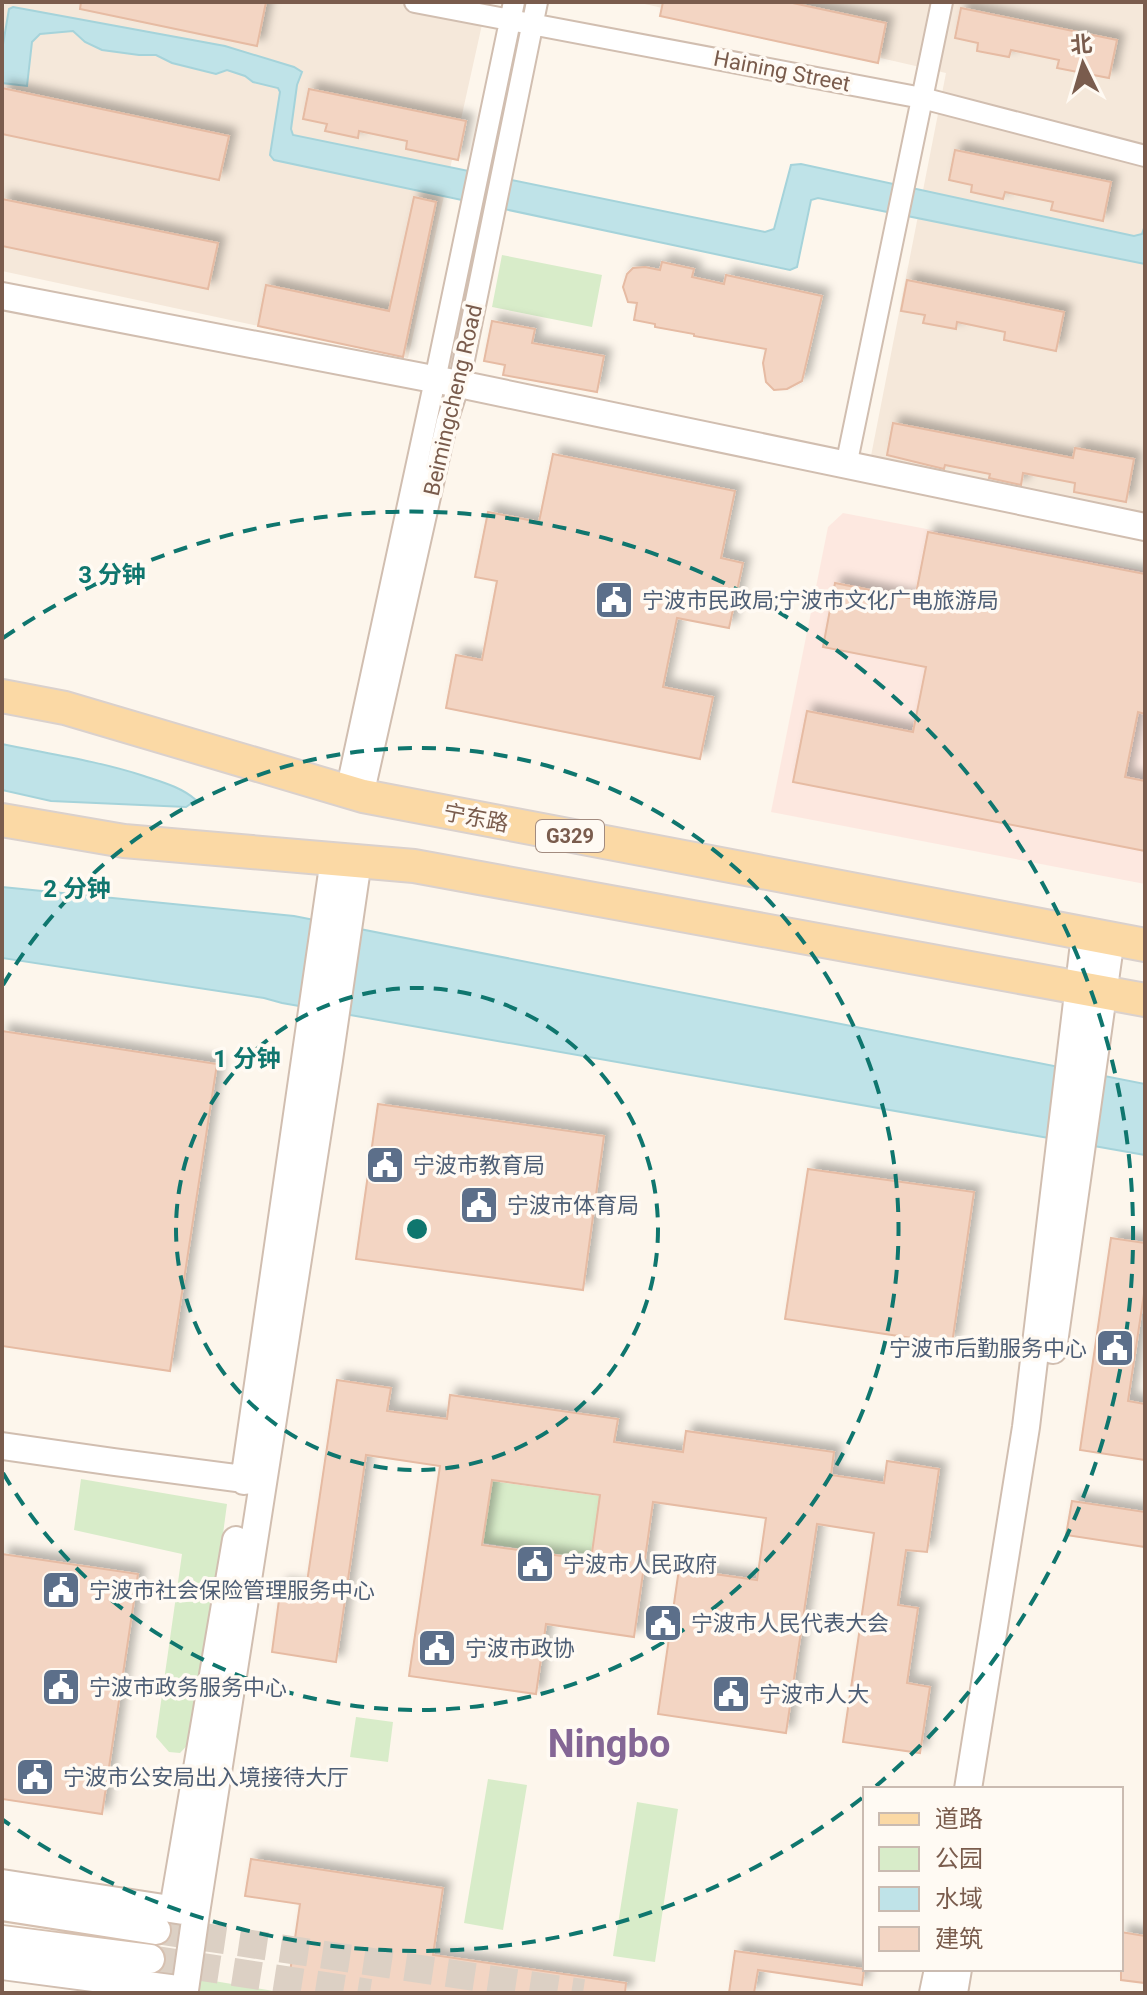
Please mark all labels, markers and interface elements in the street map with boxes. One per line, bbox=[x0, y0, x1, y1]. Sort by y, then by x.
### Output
north arrow bbox=[1043, 24, 1123, 104]
text: 北 bbox=[1069, 31, 1093, 58]
street label: Haining Street bbox=[712, 46, 852, 96]
street label: Beimingcheng Road bbox=[419, 302, 487, 498]
text: 3 分钟 bbox=[78, 561, 146, 589]
public building icon: 宁波市民政局;宁波市文化广电旅游局 bbox=[593, 579, 635, 621]
place label: 宁波市民政局;宁波市文化广电旅游局 bbox=[642, 588, 999, 613]
street label: 宁东路 bbox=[441, 799, 511, 837]
road number: G329 bbox=[536, 820, 604, 852]
text: 2 分钟 bbox=[43, 875, 111, 903]
text: 1 分钟 bbox=[213, 1045, 281, 1073]
public building icon: 宁波市教育局 bbox=[364, 1144, 406, 1186]
place label: 宁波市教育局 bbox=[413, 1153, 545, 1178]
public building icon: 宁波市体育局 bbox=[458, 1184, 500, 1226]
place label: 宁波市体育局 bbox=[507, 1193, 639, 1218]
centre of rings bbox=[403, 1215, 431, 1243]
public building icon: 宁波市后勤服务中心 bbox=[1094, 1327, 1136, 1369]
place label: 宁波市后勤服务中心 bbox=[889, 1336, 1087, 1361]
public building icon: 宁波市人民政府 bbox=[514, 1543, 556, 1585]
place label: 宁波市人民政府 bbox=[563, 1552, 717, 1577]
public building icon: 宁波市社会保险管理服务中心 bbox=[40, 1569, 82, 1611]
place label: 宁波市社会保险管理服务中心 bbox=[89, 1578, 375, 1603]
public building icon: 宁波市人民代表大会 bbox=[642, 1602, 684, 1644]
place label: 宁波市人民代表大会 bbox=[691, 1611, 889, 1636]
public building icon: 宁波市政协 bbox=[416, 1627, 458, 1669]
place label: 宁波市政协 bbox=[465, 1636, 575, 1661]
public building icon: 宁波市政务服务中心 bbox=[40, 1666, 82, 1708]
public building icon: 宁波市人大 bbox=[710, 1673, 752, 1715]
place label: 宁波市政务服务中心 bbox=[89, 1675, 287, 1700]
place label: 宁波市人大 bbox=[759, 1682, 869, 1707]
district label: Ningbo bbox=[548, 1722, 670, 1766]
public building icon: 宁波市公安局出入境接待大厅 bbox=[14, 1756, 56, 1798]
place label: 宁波市公安局出入境接待大厅 bbox=[63, 1765, 349, 1790]
legend bbox=[863, 1787, 1123, 1971]
text: 道路 bbox=[935, 1805, 983, 1833]
text: 公园 bbox=[935, 1845, 983, 1873]
text: 水域 bbox=[935, 1885, 983, 1913]
text: 建筑 bbox=[935, 1925, 983, 1953]

